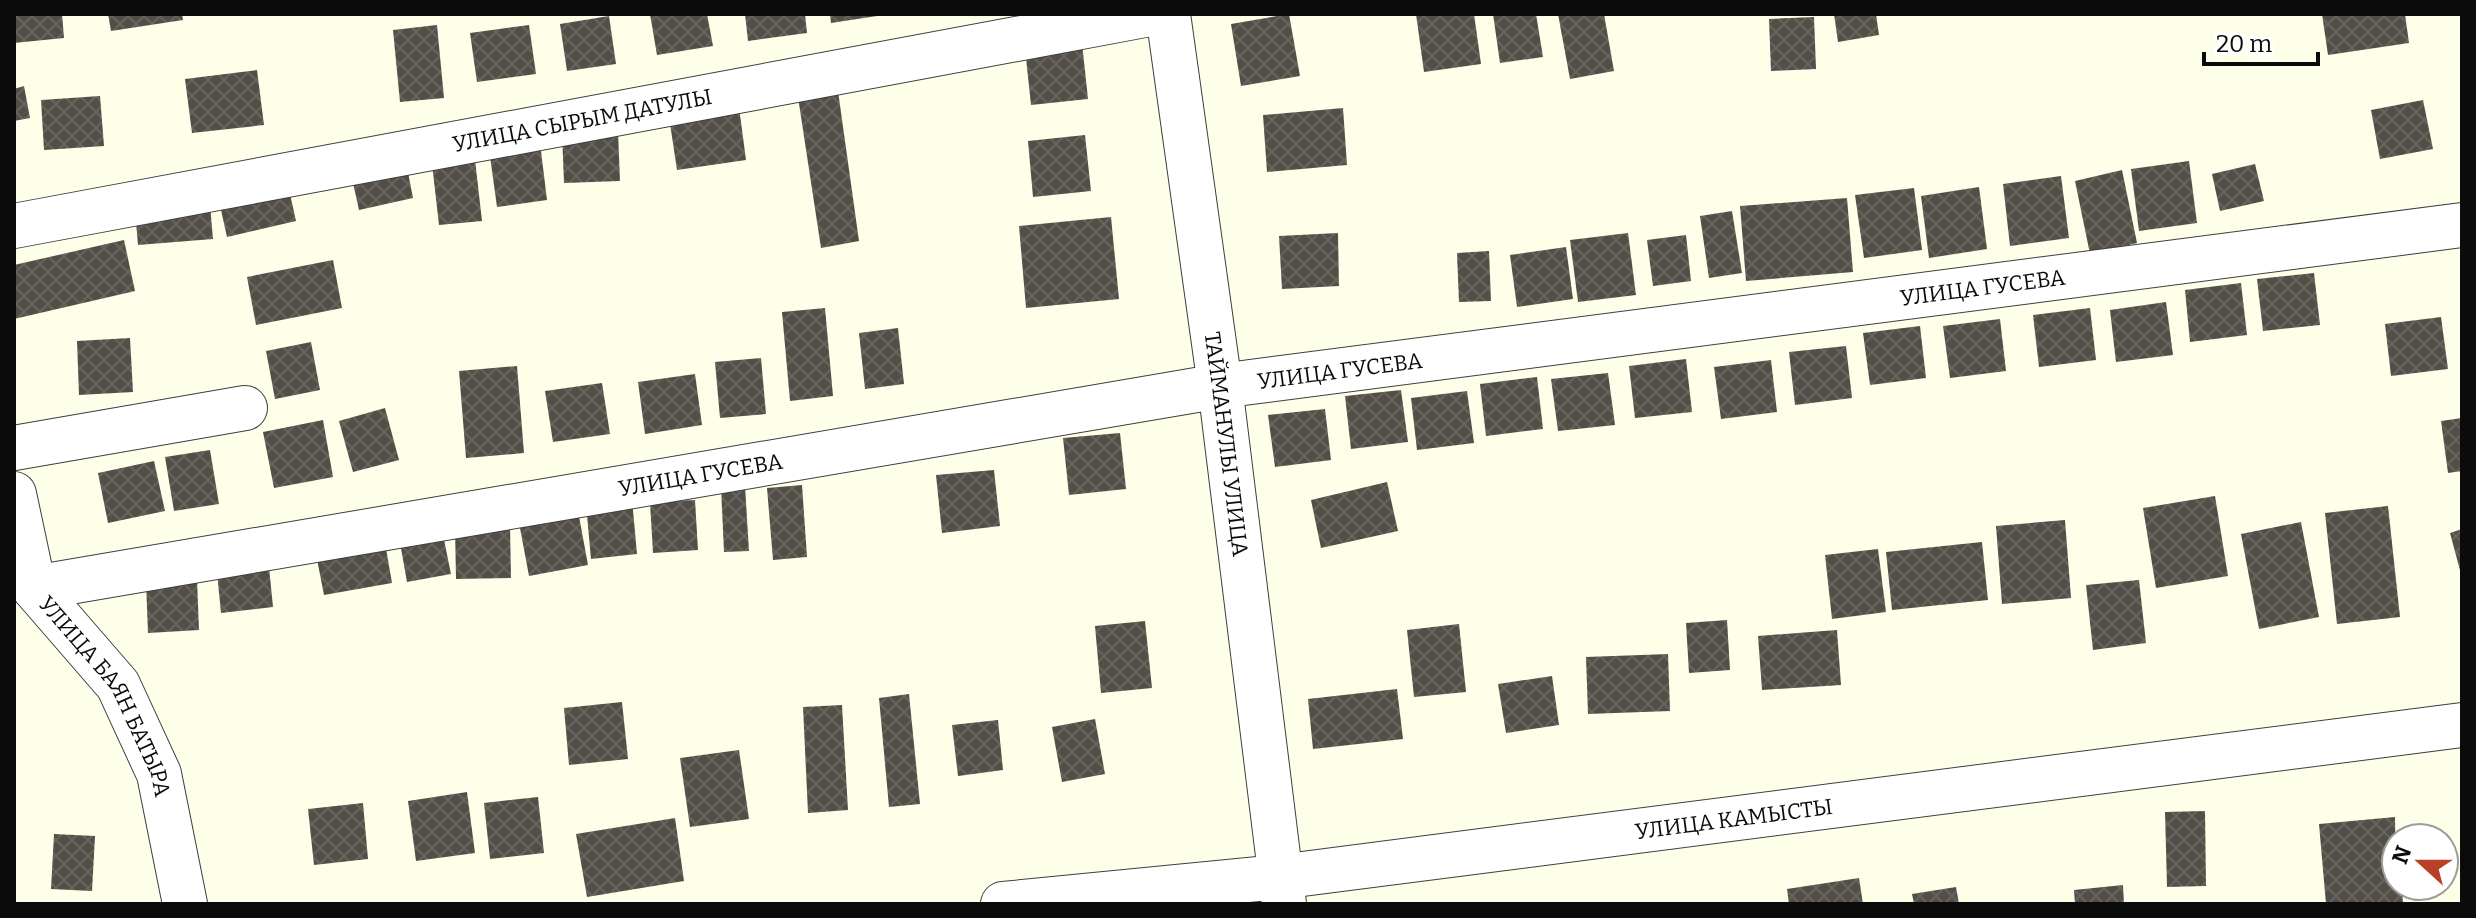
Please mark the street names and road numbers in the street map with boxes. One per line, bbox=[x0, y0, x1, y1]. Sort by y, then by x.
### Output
street label: УЛИЦА СЫРЫМ ДАТУЛЫ bbox=[450, 83, 714, 157]
street label: УЛИЦА ГУСЕВА bbox=[1898, 263, 2067, 311]
street label: ТАЙМАНУЛЫ УЛИЦА bbox=[1199, 330, 1254, 558]
street label: УЛИЦА ГУСЕВА bbox=[1256, 346, 1424, 395]
street label: УЛИЦА ГУСЕВА bbox=[616, 447, 785, 502]
street label: УЛИЦА БАЯН БАТЫРА bbox=[33, 590, 177, 799]
street label: УЛИЦА КАМЫСТЫ bbox=[1634, 792, 1834, 845]

